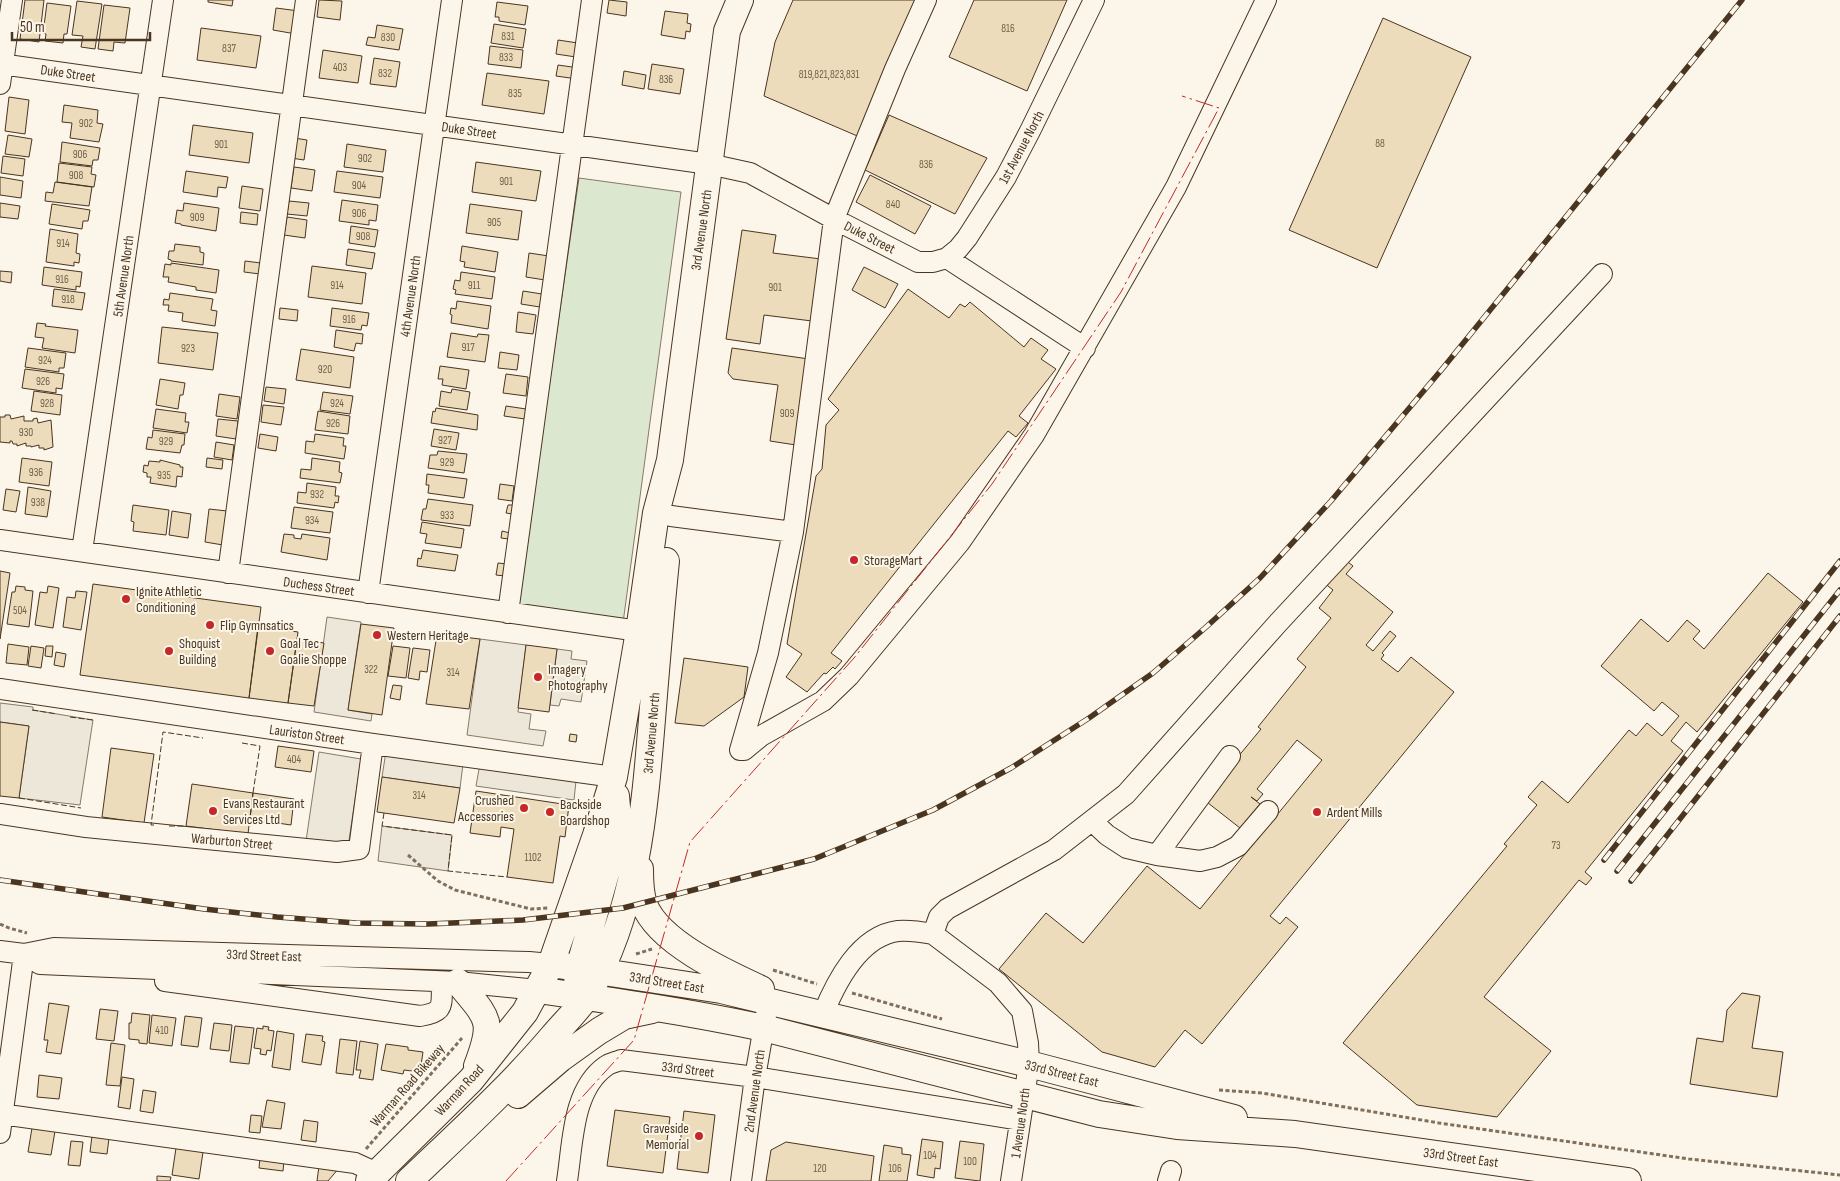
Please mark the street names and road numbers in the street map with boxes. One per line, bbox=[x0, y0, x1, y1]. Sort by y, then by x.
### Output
street label: Duke Street bbox=[39, 61, 96, 86]
street label: 1st Avenue North bbox=[995, 108, 1048, 187]
street label: Duke Street bbox=[440, 118, 497, 143]
street label: 3rd Avenue North bbox=[687, 188, 716, 272]
street label: Duke Street bbox=[841, 217, 898, 258]
street label: 5th Avenue North bbox=[109, 234, 138, 318]
street label: 4th Avenue North bbox=[396, 254, 425, 338]
street label: Duchess Street bbox=[282, 573, 356, 600]
street label: 3rd Avenue North bbox=[639, 692, 664, 774]
street label: Lauriston Street bbox=[268, 721, 346, 748]
street label: Warburton Street bbox=[191, 829, 273, 854]
street label: 33rd Street East bbox=[226, 946, 302, 965]
street label: 33rd Street East bbox=[628, 968, 706, 997]
street label: Warman Road Bikeway bbox=[367, 1040, 448, 1130]
street label: 2nd Avenue North bbox=[740, 1048, 769, 1134]
street label: 33rd Street East bbox=[1023, 1056, 1101, 1091]
street label: 33rd Street bbox=[661, 1058, 715, 1081]
street label: Warman Road bbox=[431, 1061, 488, 1120]
street label: 1 Avenue North bbox=[1007, 1087, 1034, 1159]
street label: 33rd Street East bbox=[1422, 1144, 1500, 1171]

